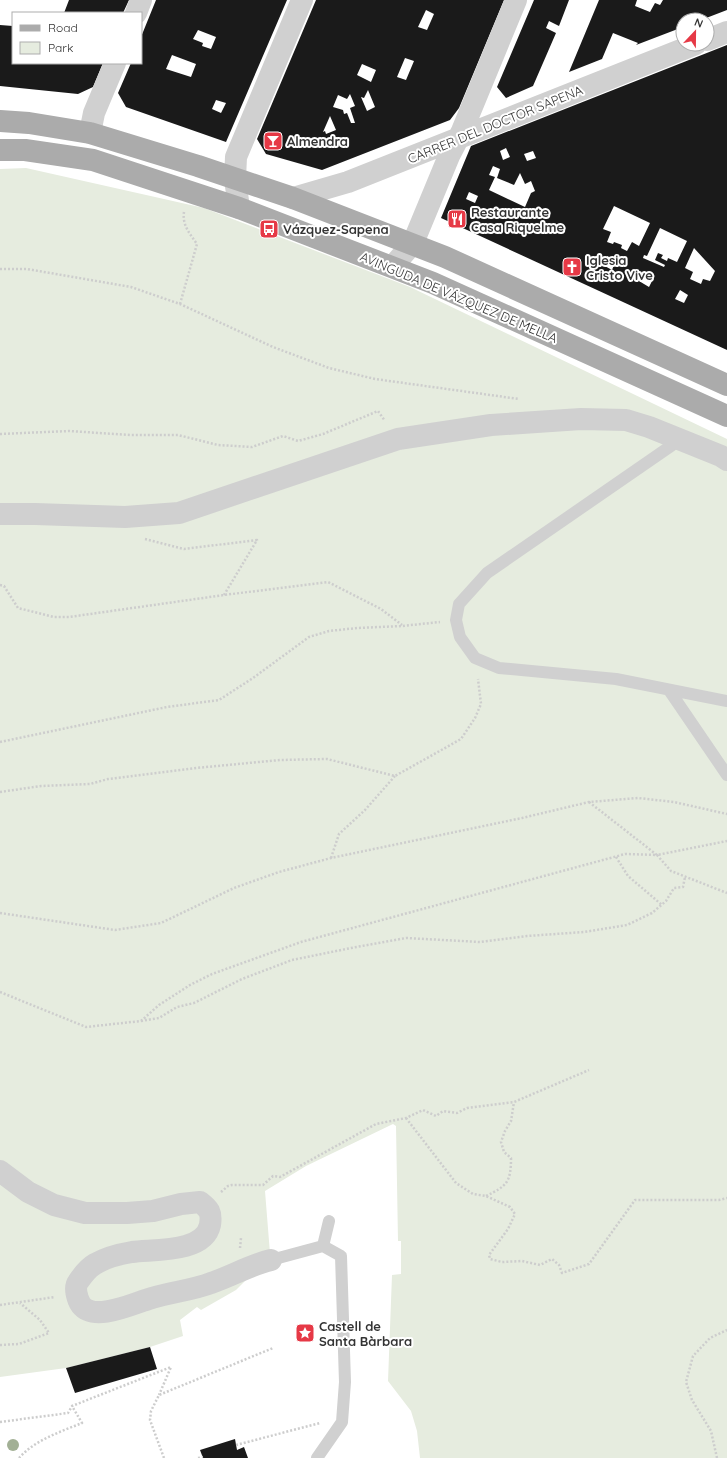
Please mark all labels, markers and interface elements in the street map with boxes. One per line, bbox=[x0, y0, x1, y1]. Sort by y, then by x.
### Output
legend bbox=[12, 12, 142, 64]
north arrow bbox=[675, 12, 715, 52]
text: N bbox=[692, 15, 705, 31]
text: Road bbox=[48, 20, 78, 35]
text: Park bbox=[48, 40, 73, 55]
street label: CARRER DEL DOCTOR SAPENA bbox=[405, 81, 585, 167]
bar icon: Almendra bbox=[262, 130, 284, 152]
place label: Almendra bbox=[287, 133, 348, 149]
place label: Restaurante Casa Riquelme bbox=[471, 204, 564, 235]
restaurant icon: Restaurante Casa Riquelme bbox=[446, 208, 468, 230]
bus stop icon: Vázquez-Sapena bbox=[258, 218, 280, 240]
place label: Vázquez-Sapena bbox=[283, 221, 389, 237]
street label: AVINGUDA DE VÁZQUEZ DE MELLA bbox=[358, 248, 561, 346]
place label: Iglesia Cristo Vive bbox=[586, 252, 653, 283]
church icon: Iglesia Cristo Vive bbox=[561, 256, 583, 278]
place label: Castell de Santa Bàrbara bbox=[319, 1318, 412, 1349]
place icon: Castell de Santa Bàrbara bbox=[294, 1322, 316, 1344]

